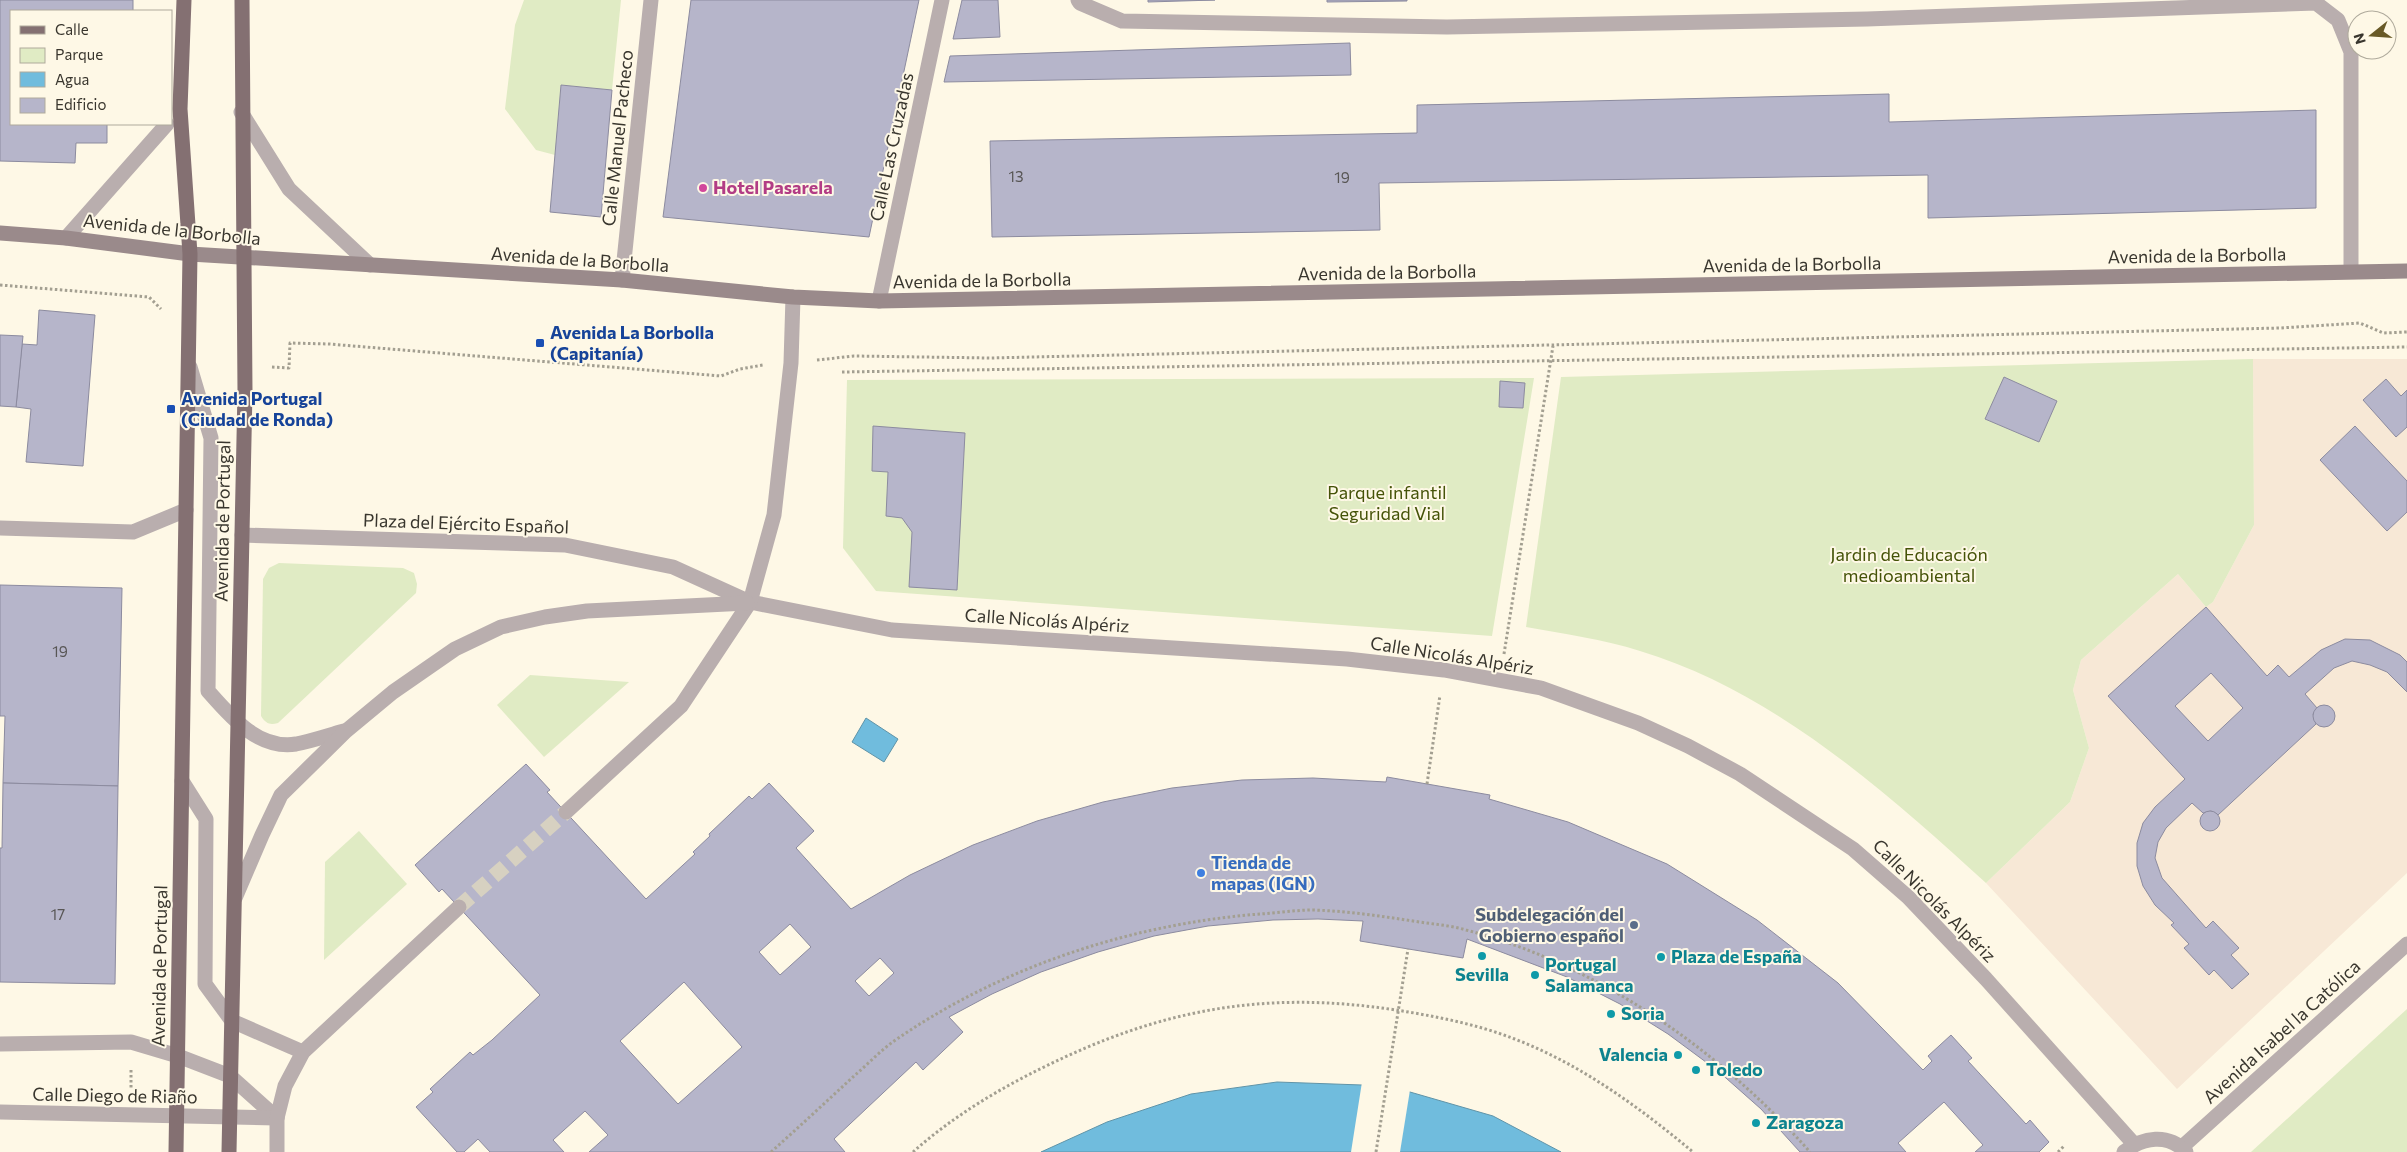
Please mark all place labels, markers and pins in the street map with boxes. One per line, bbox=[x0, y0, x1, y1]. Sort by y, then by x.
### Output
place label: Hotel Pasarela bbox=[713, 176, 833, 198]
marker: Hotel Pasarela bbox=[697, 182, 709, 194]
place label: Avenida La Borbolla (Capitanía) bbox=[550, 321, 714, 364]
marker: Avenida La Borbolla (Capitanía) bbox=[534, 337, 546, 349]
place label: Avenida Portugal (Ciudad de Ronda) bbox=[181, 387, 333, 430]
marker: Avenida Portugal (Ciudad de Ronda) bbox=[165, 403, 177, 415]
place label: Tienda de mapas (IGN) bbox=[1211, 851, 1315, 894]
marker: Tienda de mapas (IGN) bbox=[1195, 867, 1207, 879]
place label: Subdelegación del Gobierno español bbox=[1475, 903, 1624, 946]
marker: Subdelegación del Gobierno español bbox=[1628, 919, 1640, 931]
place label: Plaza de España bbox=[1671, 945, 1802, 967]
marker: Sevilla bbox=[1476, 950, 1488, 962]
marker: Plaza de España bbox=[1655, 951, 1667, 963]
place label: Portugal Salamanca bbox=[1545, 953, 1634, 996]
place label: Sevilla bbox=[1455, 963, 1509, 985]
marker: Portugal Salamanca bbox=[1529, 969, 1541, 981]
place label: Soria bbox=[1621, 1002, 1665, 1024]
marker: Soria bbox=[1605, 1008, 1617, 1020]
place label: Valencia bbox=[1599, 1043, 1668, 1065]
marker: Valencia bbox=[1672, 1049, 1684, 1061]
place label: Toledo bbox=[1706, 1058, 1763, 1080]
marker: Toledo bbox=[1690, 1064, 1702, 1076]
place label: Zaragoza bbox=[1766, 1111, 1844, 1133]
marker: Zaragoza bbox=[1750, 1117, 1762, 1129]

